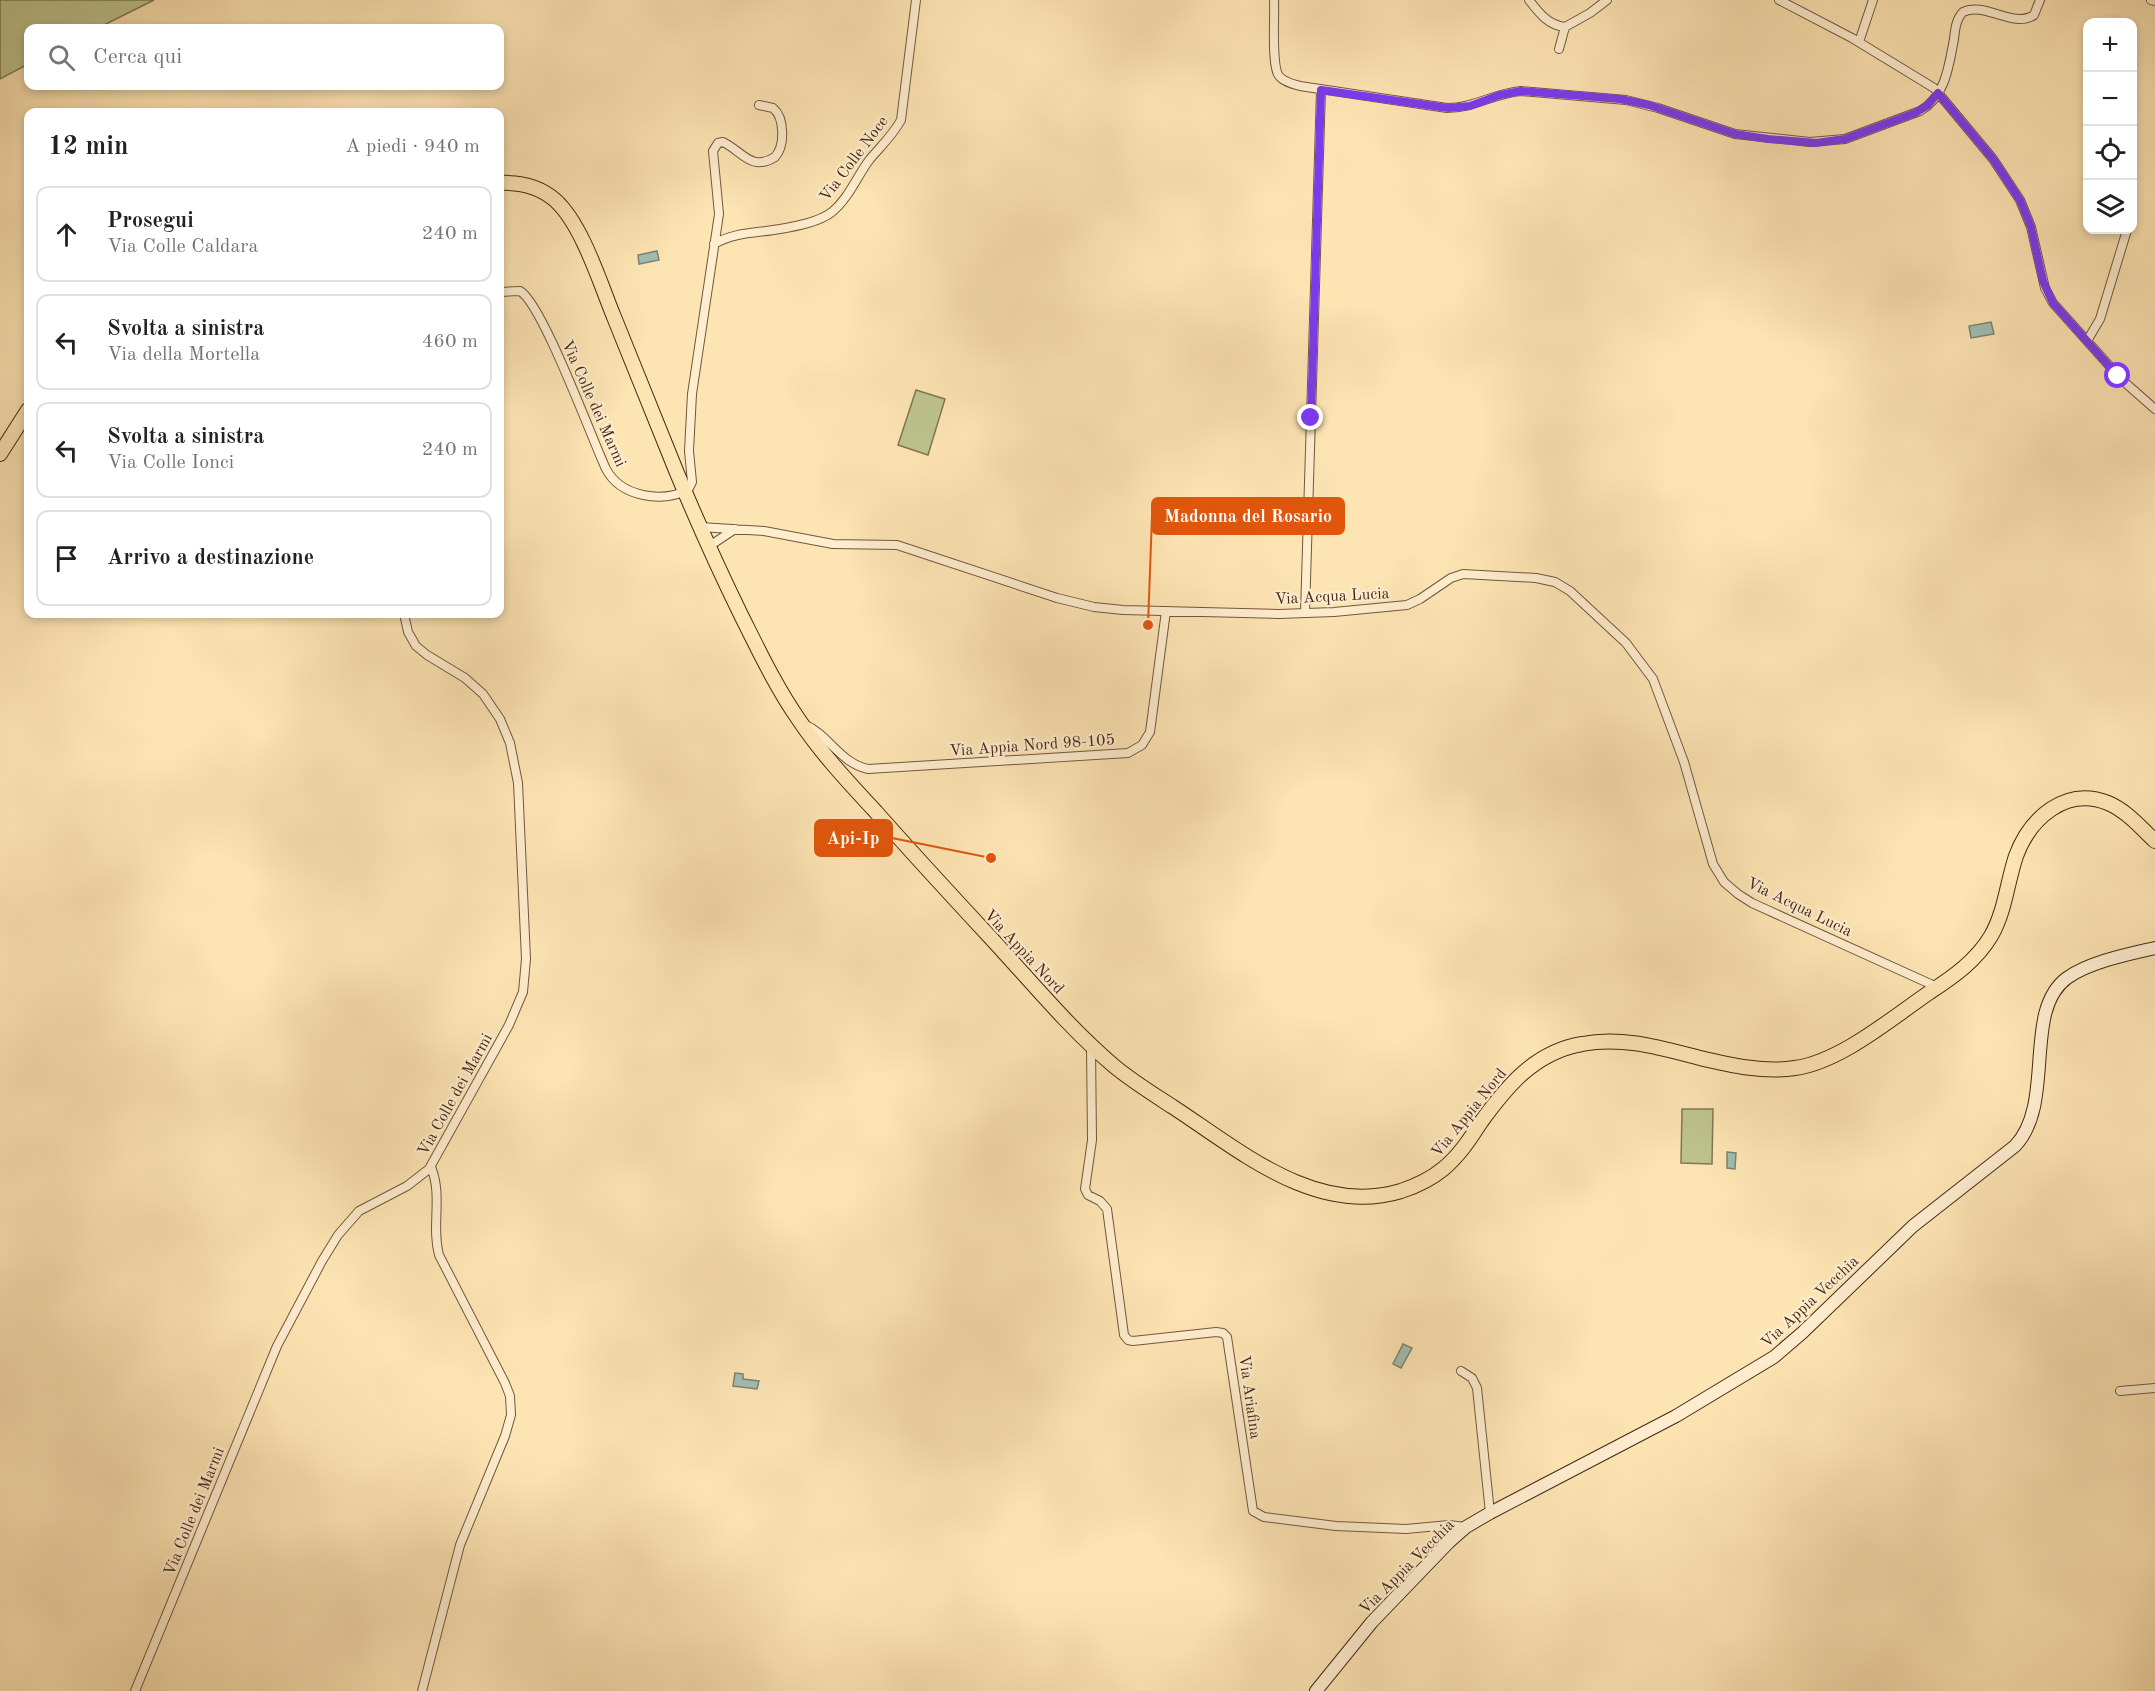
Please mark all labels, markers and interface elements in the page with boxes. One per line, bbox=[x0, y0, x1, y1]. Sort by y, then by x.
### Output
map controls bbox=[2083, 18, 2137, 234]
button: + bbox=[2083, 18, 2137, 72]
search box bbox=[24, 24, 504, 90]
icon: search bbox=[45, 41, 78, 74]
text: Cerca qui bbox=[93, 46, 182, 68]
button: − bbox=[2083, 72, 2137, 126]
street label: Via Colle Noce bbox=[817, 114, 892, 205]
button: locate bbox=[2083, 126, 2137, 180]
text: 12 min bbox=[48, 134, 128, 160]
text: A piedi · 940 m bbox=[345, 137, 480, 157]
button: layers bbox=[2083, 180, 2137, 234]
text: Prosegui bbox=[107, 210, 194, 232]
icon: ahead bbox=[50, 218, 83, 251]
text: 240 m bbox=[422, 224, 478, 244]
text: Via Colle Caldara bbox=[107, 237, 258, 257]
text: Svolta a sinistra bbox=[107, 318, 265, 340]
icon: left bbox=[50, 326, 83, 359]
text: 460 m bbox=[422, 332, 478, 352]
street label: Via Colle dei Marmi bbox=[558, 338, 628, 470]
text: Via della Mortella bbox=[107, 345, 260, 365]
route start bbox=[2104, 362, 2130, 388]
route end bbox=[1297, 404, 1323, 430]
text: Svolta a sinistra bbox=[107, 426, 265, 448]
icon: left bbox=[50, 434, 83, 467]
text: 240 m bbox=[422, 440, 478, 460]
text: Via Colle Ionci bbox=[107, 453, 234, 473]
callout: Madonna del Rosario bbox=[1152, 498, 1344, 534]
text: Madonna del Rosario bbox=[1164, 508, 1332, 526]
icon: arrive bbox=[50, 542, 83, 575]
text: Arrivo a destinazione bbox=[107, 547, 314, 569]
street label: Via Acqua Lucia bbox=[1274, 586, 1390, 608]
street label: Via Appia Nord 98-105 bbox=[949, 732, 1115, 760]
callout: Api-Ip bbox=[815, 820, 892, 856]
text: Api-Ip bbox=[826, 830, 880, 848]
street label: Via Acqua Lucia bbox=[1744, 875, 1854, 940]
street label: Via Appia Nord bbox=[981, 907, 1067, 998]
street label: Via Colle dei Marmi bbox=[416, 1031, 496, 1159]
street label: Via Appia Nord bbox=[1429, 1066, 1510, 1161]
street label: Via Appia Vecchia bbox=[1758, 1253, 1862, 1352]
street label: Via Ariafina bbox=[1235, 1354, 1263, 1440]
street label: Via Colle dei Marmi bbox=[162, 1445, 228, 1578]
street label: Via Appia Vecchia bbox=[1357, 1517, 1458, 1618]

